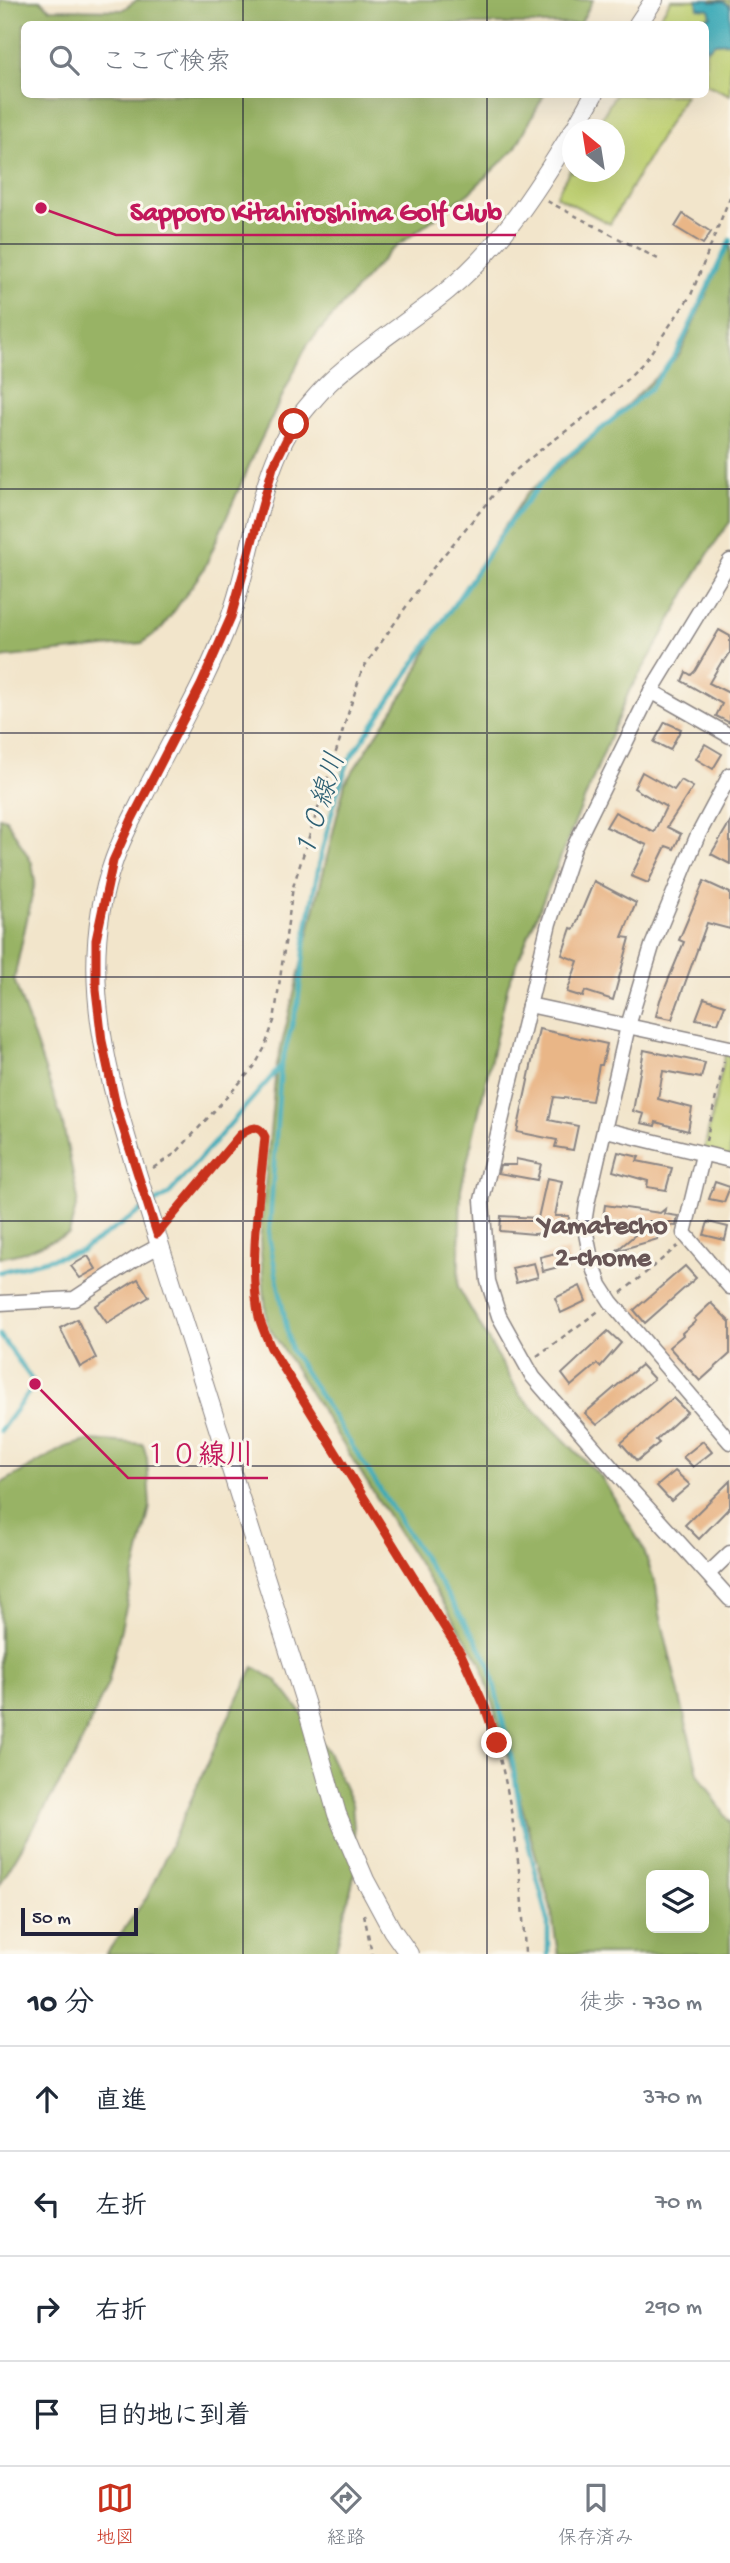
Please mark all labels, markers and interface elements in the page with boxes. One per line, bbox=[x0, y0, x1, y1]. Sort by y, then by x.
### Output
search box bbox=[21, 21, 709, 98]
icon: search bbox=[45, 41, 83, 79]
text: ここで検索 bbox=[101, 49, 231, 80]
north arrow bbox=[562, 119, 625, 182]
callout: Sapporo Kitahiroshima Golf Club bbox=[116, 186, 516, 235]
text: Sapporo Kitahiroshima Golf Club bbox=[130, 198, 502, 231]
route start bbox=[278, 408, 309, 439]
water label: １０線川 bbox=[289, 749, 354, 866]
district label: Yamatecho 2-chome bbox=[536, 1211, 668, 1276]
callout: １０線川 bbox=[128, 1429, 268, 1478]
text: １０線川 bbox=[142, 1440, 254, 1474]
route end bbox=[481, 1727, 512, 1758]
map controls bbox=[646, 1870, 709, 1933]
button: layers bbox=[646, 1870, 709, 1933]
scale bar bbox=[21, 1905, 138, 1937]
text: 50 m bbox=[32, 1908, 71, 1931]
text: 10 分 bbox=[28, 1988, 94, 2023]
text: 徒歩 · 730 m bbox=[579, 1991, 702, 2018]
icon: ahead bbox=[28, 2080, 66, 2118]
text: 370 m bbox=[643, 2085, 702, 2112]
text: 直進 bbox=[95, 2088, 147, 2119]
icon: left bbox=[28, 2185, 66, 2223]
text: 70 m bbox=[655, 2190, 702, 2217]
text: 左折 bbox=[95, 2193, 147, 2224]
icon: right bbox=[28, 2290, 66, 2328]
text: 290 m bbox=[644, 2295, 702, 2322]
text: 右折 bbox=[95, 2298, 147, 2329]
icon: arrive bbox=[28, 2395, 66, 2433]
text: 目的地に到着 bbox=[95, 2403, 251, 2434]
tab: 地図 bbox=[96, 2479, 134, 2551]
tab: 経路 bbox=[327, 2479, 365, 2551]
tab: 保存済み bbox=[558, 2479, 634, 2551]

